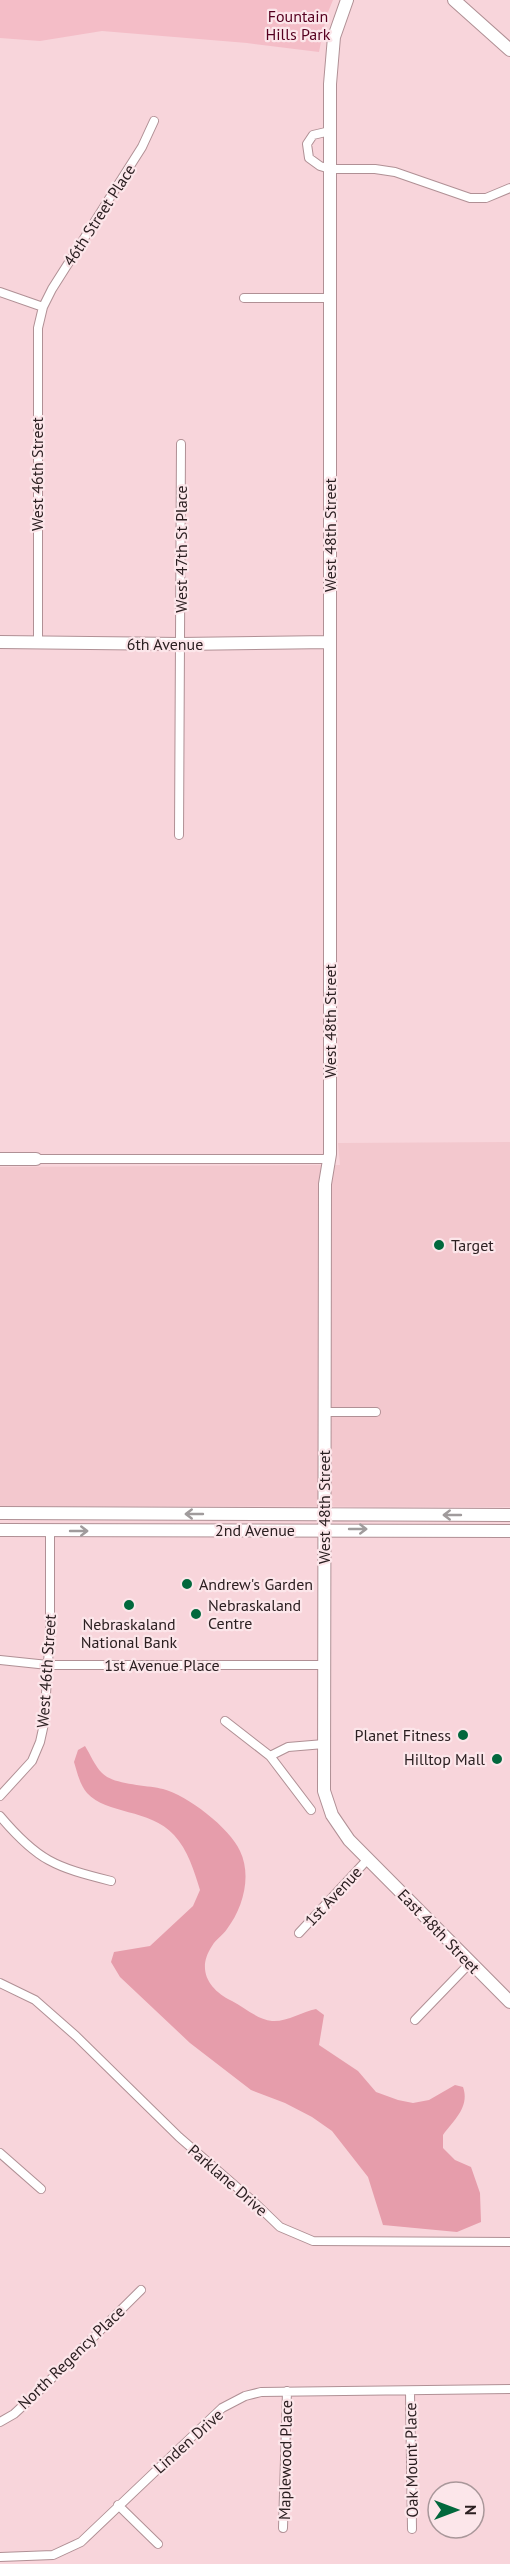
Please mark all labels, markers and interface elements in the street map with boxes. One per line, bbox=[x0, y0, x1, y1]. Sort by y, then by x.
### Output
park label: Fountain Hills Park bbox=[266, 6, 331, 44]
street label: 46th Street Place bbox=[59, 160, 139, 270]
street label: West 46th Street bbox=[27, 416, 47, 531]
street label: West 48th Street bbox=[320, 477, 340, 592]
street label: West 47th St Place bbox=[171, 485, 191, 613]
street label: 6th Avenue bbox=[127, 634, 203, 654]
street label: West 48th Street bbox=[320, 963, 340, 1078]
place label: Target bbox=[451, 1235, 494, 1255]
marker: Target bbox=[432, 1238, 446, 1252]
street label: West 48th Street bbox=[314, 1449, 334, 1564]
one-way arrow bbox=[184, 1508, 204, 1520]
one-way arrow bbox=[442, 1509, 462, 1521]
street label: 2nd Avenue bbox=[215, 1520, 295, 1540]
one-way arrow bbox=[348, 1524, 368, 1535]
one-way arrow bbox=[69, 1525, 89, 1537]
place label: Andrew's Garden bbox=[199, 1574, 313, 1594]
marker: Andrew's Garden bbox=[180, 1577, 194, 1591]
place label: Nebraskaland Centre bbox=[208, 1595, 301, 1633]
marker: Nebraskaland National Bank bbox=[122, 1598, 136, 1612]
marker: Nebraskaland Centre bbox=[189, 1607, 203, 1621]
street label: West 46th Street bbox=[32, 1613, 60, 1729]
place label: Nebraskaland National Bank bbox=[81, 1614, 177, 1652]
street label: 1st Avenue Place bbox=[104, 1655, 220, 1675]
place label: Planet Fitness bbox=[355, 1725, 451, 1745]
marker: Planet Fitness bbox=[456, 1728, 470, 1742]
place label: Hilltop Mall bbox=[404, 1749, 485, 1769]
marker: Hilltop Mall bbox=[490, 1752, 504, 1766]
street label: 1st Avenue bbox=[300, 1862, 366, 1930]
street label: East 48th Street bbox=[394, 1885, 485, 1978]
street label: Parklane Drive bbox=[184, 2140, 272, 2220]
street label: North Regency Place bbox=[13, 2301, 129, 2413]
street label: Maplewood Place bbox=[274, 2400, 296, 2520]
street label: Oak Mount Place bbox=[400, 2402, 422, 2518]
street label: Linden Drive bbox=[149, 2404, 227, 2478]
north arrow bbox=[426, 2480, 486, 2540]
text: N bbox=[461, 2505, 481, 2515]

